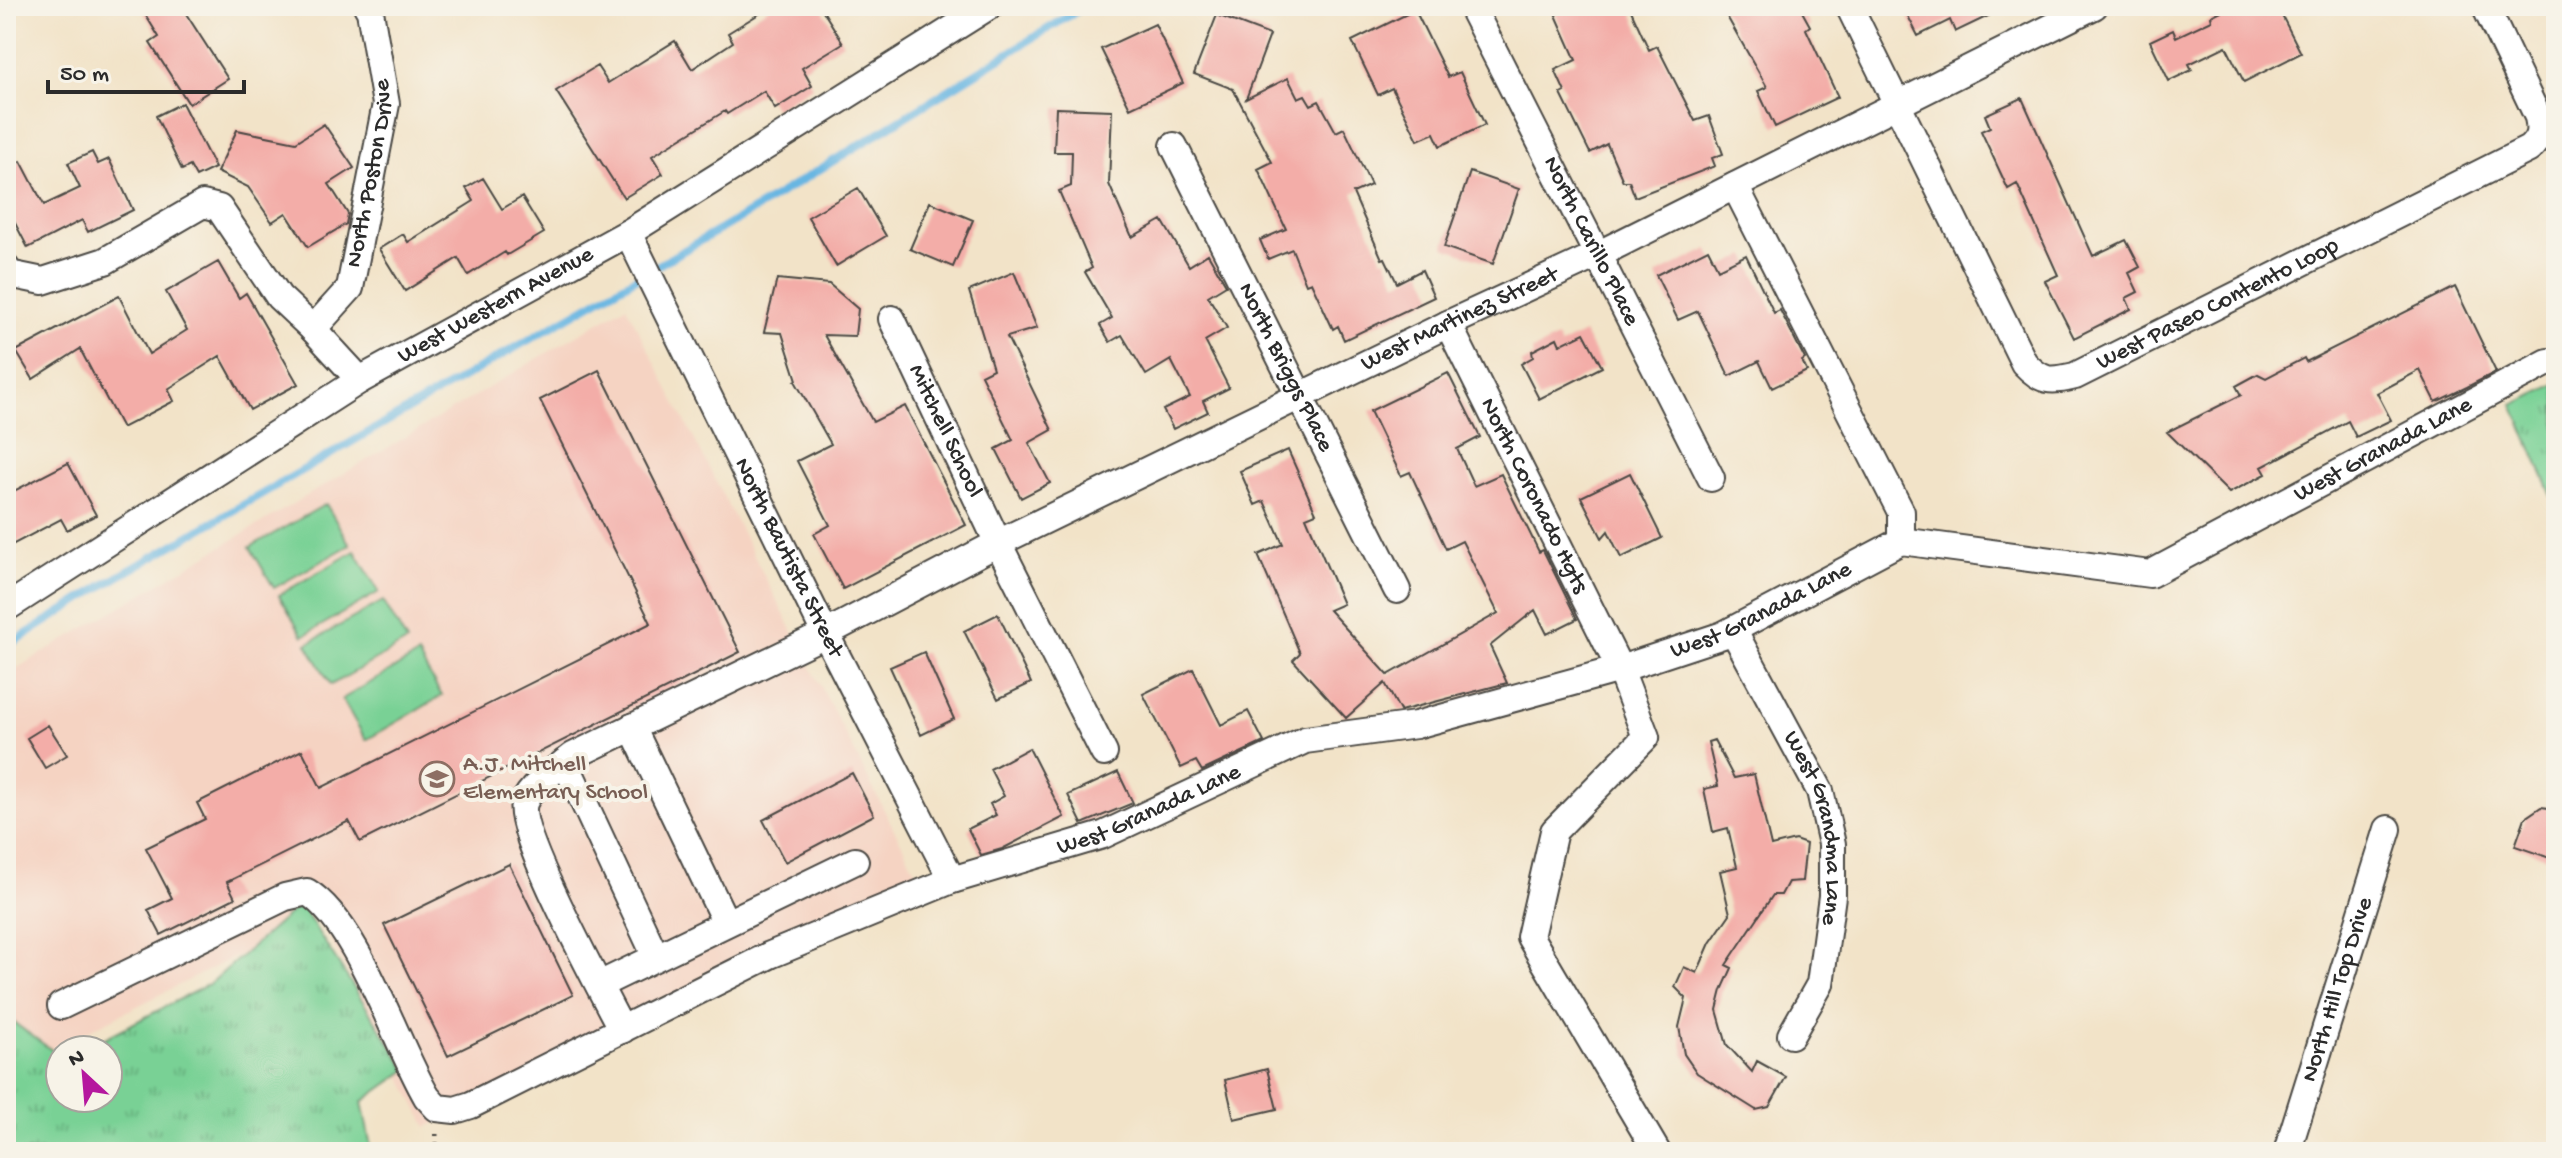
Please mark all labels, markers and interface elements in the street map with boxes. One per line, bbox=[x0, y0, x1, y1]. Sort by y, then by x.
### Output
scale bar bbox=[48, 44, 244, 94]
text: 50 m bbox=[60, 61, 109, 90]
street label: North Poston Drive bbox=[340, 76, 401, 270]
street label: North Carillo Place bbox=[1536, 152, 1646, 331]
street label: West Paseo Contento Loop bbox=[2092, 232, 2344, 377]
street label: West Western Avenue bbox=[393, 240, 599, 371]
street label: West Martinez Street bbox=[1356, 260, 1565, 379]
street label: North Briggs Place bbox=[1231, 278, 1340, 457]
street label: Mitchell School bbox=[901, 360, 989, 502]
street label: West Granada Lane bbox=[2289, 390, 2478, 509]
street label: North Coronado Hgts bbox=[1473, 393, 1595, 599]
street label: North Bautista Street bbox=[727, 453, 851, 664]
street label: West Granada Lane bbox=[1667, 555, 1857, 666]
street label: West Grandma Lane bbox=[1776, 726, 1847, 928]
place label: A.J. Mitchell Elementary School bbox=[463, 751, 648, 808]
street label: West Granada Lane bbox=[1054, 757, 1246, 862]
school or university icon: A.J. Mitchell Elementary School bbox=[418, 760, 456, 798]
street label: North Hill Top Drive bbox=[2295, 893, 2380, 1086]
north arrow bbox=[44, 1034, 124, 1114]
text: N bbox=[65, 1045, 89, 1074]

